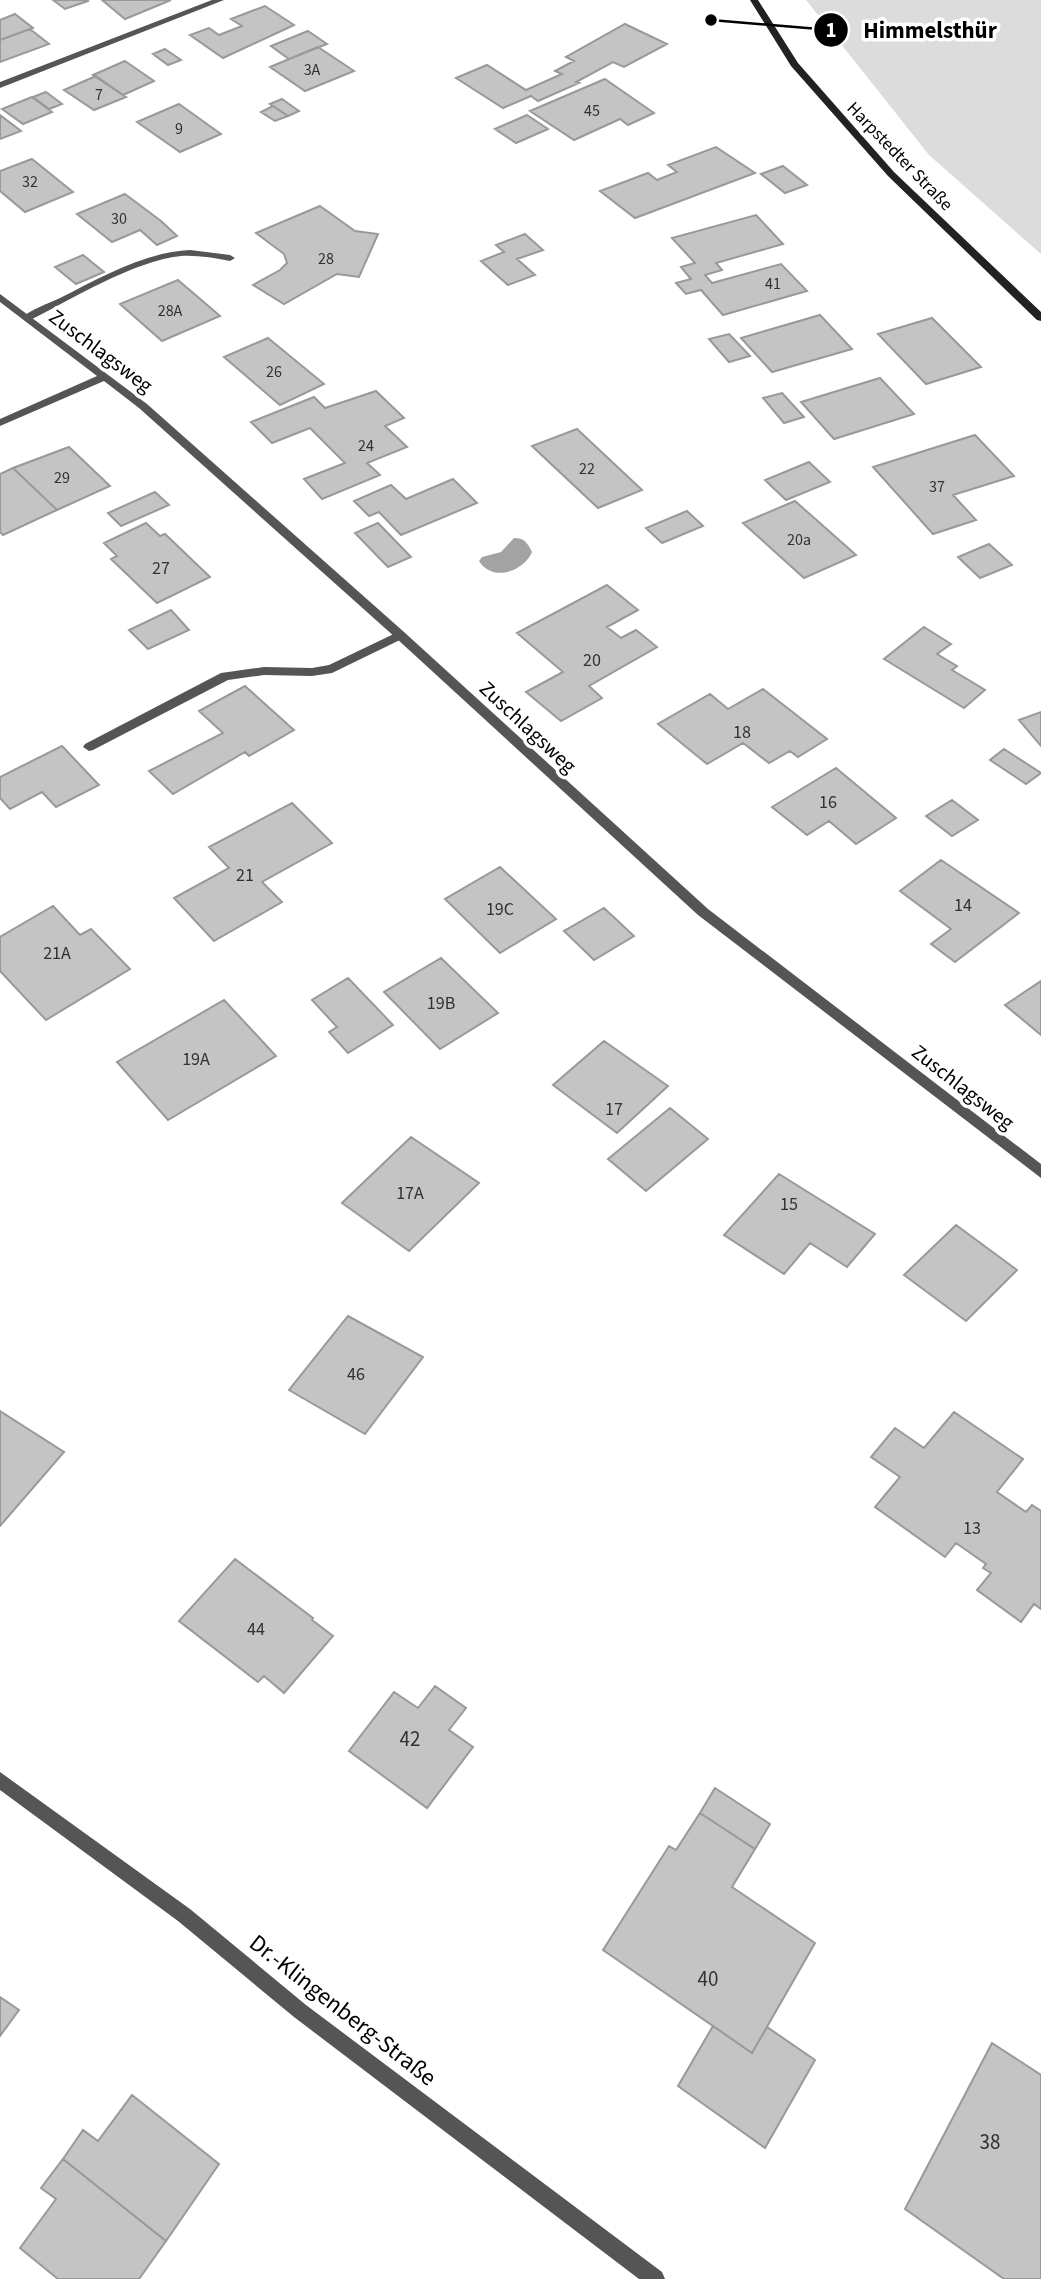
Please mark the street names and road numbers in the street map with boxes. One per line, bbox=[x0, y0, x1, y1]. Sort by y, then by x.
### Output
street label: Harpstedter Straße bbox=[841, 96, 958, 217]
street label: Zuschlagsweg bbox=[43, 302, 160, 400]
street label: Zuschlagsweg bbox=[473, 674, 584, 780]
street label: Zuschlagsweg bbox=[905, 1037, 1021, 1137]
street label: Dr.-Klingenberg-Straße bbox=[242, 1926, 444, 2095]

